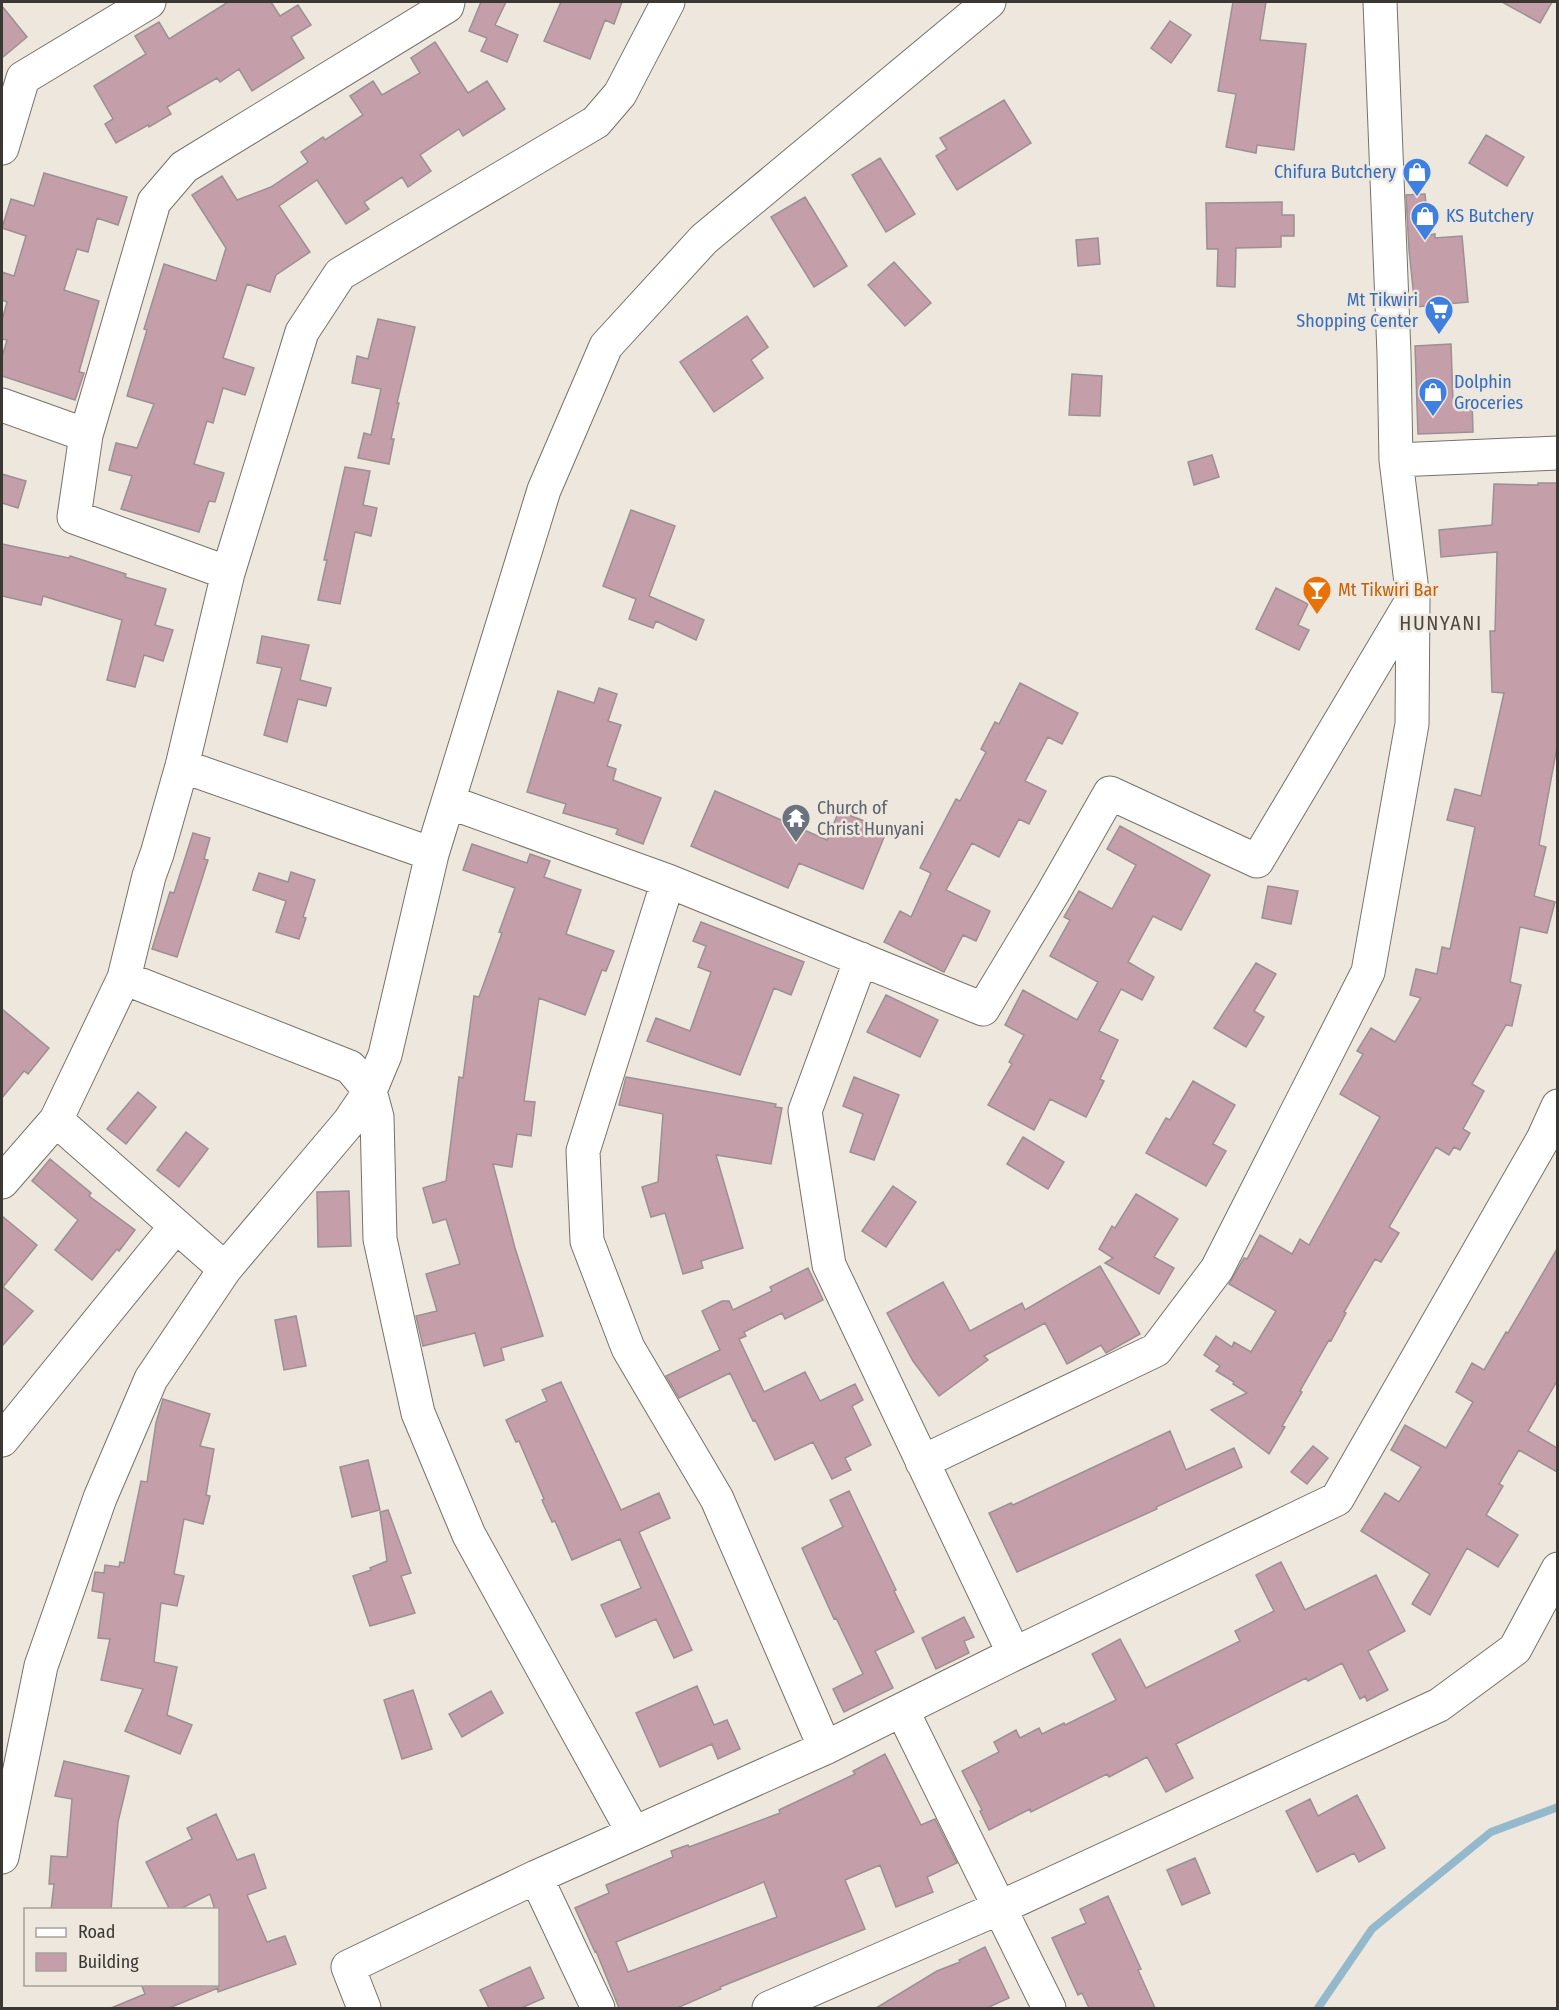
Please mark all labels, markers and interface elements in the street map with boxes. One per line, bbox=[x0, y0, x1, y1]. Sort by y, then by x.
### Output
shop icon: Chifura Butchery bbox=[1401, 156, 1433, 198]
place label: Chifura Butchery bbox=[1274, 161, 1396, 183]
shop icon: KS Butchery bbox=[1409, 200, 1441, 242]
place label: KS Butchery bbox=[1446, 205, 1534, 227]
place label: Mt Tikwiri Shopping Center bbox=[1296, 289, 1419, 332]
supermarket icon: Mt Tikwiri Shopping Center bbox=[1423, 294, 1455, 336]
place label: Dolphin Groceries bbox=[1454, 371, 1524, 414]
shop icon: Dolphin Groceries bbox=[1417, 376, 1449, 418]
bar icon: Mt Tikwiri Bar bbox=[1301, 574, 1333, 616]
place label: Mt Tikwiri Bar bbox=[1338, 579, 1439, 601]
district label: HUNYANI bbox=[1399, 611, 1483, 635]
place label: Church of Christ Hunyani bbox=[817, 797, 924, 840]
temple icon: Church of Christ Hunyani bbox=[780, 802, 812, 844]
legend bbox=[24, 1908, 219, 1986]
text: Road bbox=[78, 1921, 115, 1943]
text: Building bbox=[78, 1951, 139, 1973]

